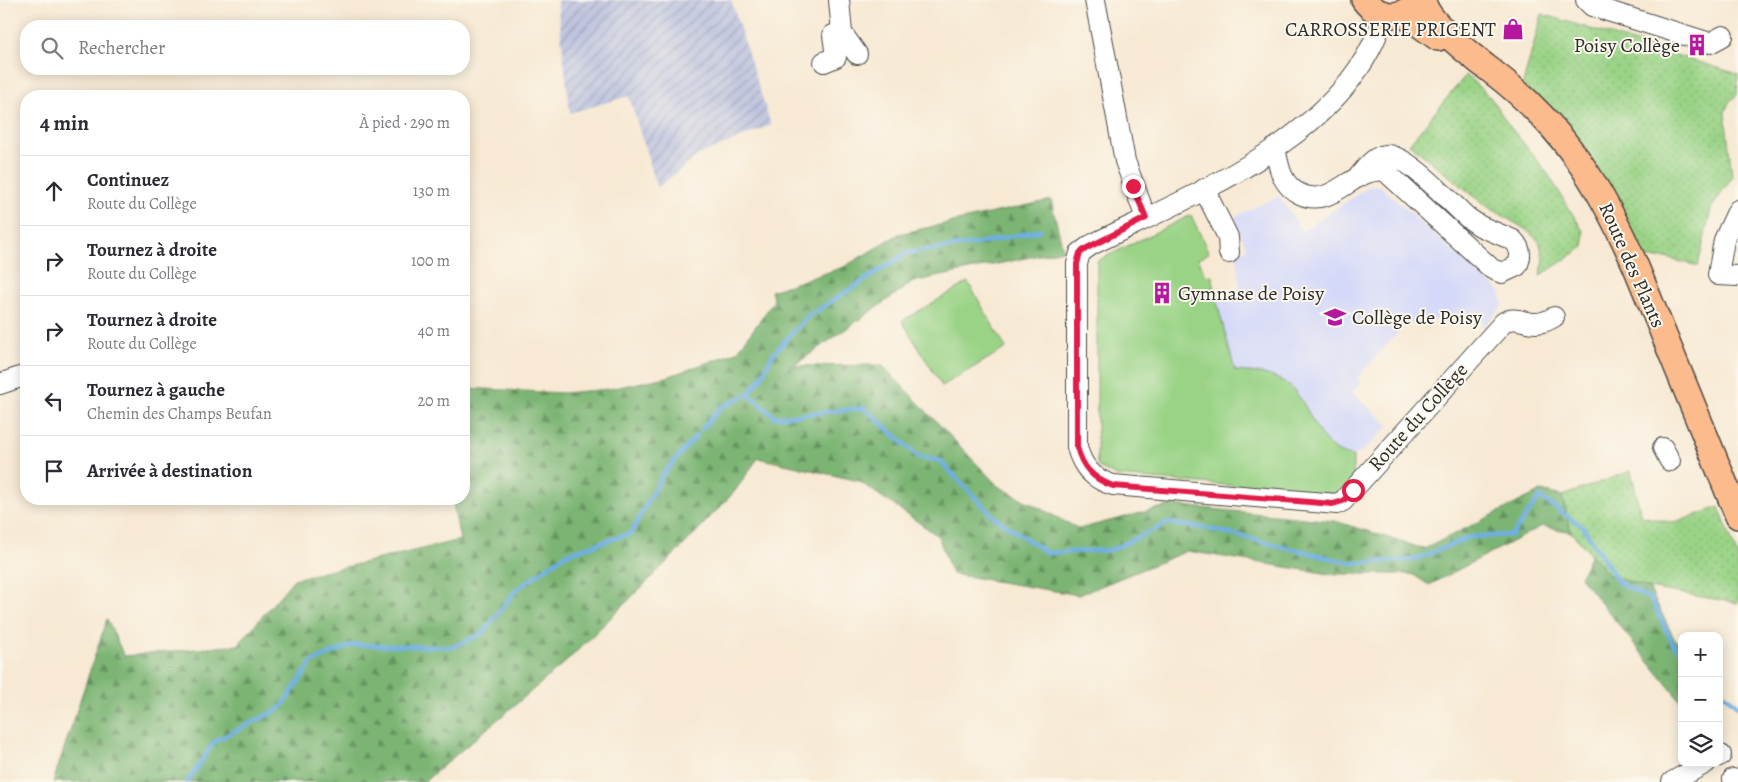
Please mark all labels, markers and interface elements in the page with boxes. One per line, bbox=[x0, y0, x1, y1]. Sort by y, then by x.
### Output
place label: CARROSSERIE PRIGENT bbox=[1285, 16, 1496, 43]
shop icon: CARROSSERIE PRIGENT bbox=[1500, 16, 1526, 42]
search box bbox=[20, 20, 470, 75]
place label: Poisy Collège bbox=[1574, 32, 1680, 59]
building icon: Poisy Collège bbox=[1684, 32, 1710, 58]
icon: search bbox=[38, 34, 66, 62]
text: Rechercher bbox=[78, 35, 165, 61]
text: 4 min bbox=[40, 109, 89, 137]
text: À pied · 290 m bbox=[359, 112, 450, 134]
text: Continuez bbox=[87, 167, 169, 193]
route end bbox=[1122, 175, 1145, 198]
icon: ahead bbox=[40, 177, 68, 205]
text: 130 m bbox=[413, 180, 450, 202]
text: Route du Collège bbox=[87, 193, 197, 215]
street label: Route des Plants bbox=[1592, 198, 1672, 332]
text: Tournez à droite bbox=[87, 237, 217, 263]
icon: right bbox=[40, 247, 68, 275]
text: 100 m bbox=[411, 250, 450, 272]
text: Route du Collège bbox=[87, 263, 197, 285]
building icon: Gymnase de Poisy bbox=[1149, 280, 1175, 306]
place label: Gymnase de Poisy bbox=[1178, 280, 1325, 307]
school or university icon: Collège de Poisy bbox=[1322, 304, 1348, 330]
place label: Collège de Poisy bbox=[1352, 304, 1483, 331]
text: Tournez à droite bbox=[87, 307, 217, 333]
icon: right bbox=[40, 317, 68, 345]
text: 40 m bbox=[418, 320, 450, 342]
text: Route du Collège bbox=[87, 333, 197, 355]
street label: Route du Collège bbox=[1362, 357, 1474, 477]
text: Tournez à gauche bbox=[87, 377, 225, 403]
icon: left bbox=[40, 387, 68, 415]
text: 20 m bbox=[417, 390, 450, 412]
text: Chemin des Champs Beufan bbox=[87, 403, 272, 425]
icon: arrive bbox=[40, 457, 68, 485]
text: Arrivée à destination bbox=[87, 458, 252, 484]
route start bbox=[1342, 479, 1365, 502]
map controls bbox=[1678, 632, 1723, 767]
button: + bbox=[1678, 632, 1723, 677]
button: − bbox=[1678, 677, 1723, 722]
button: layers bbox=[1678, 722, 1723, 767]

